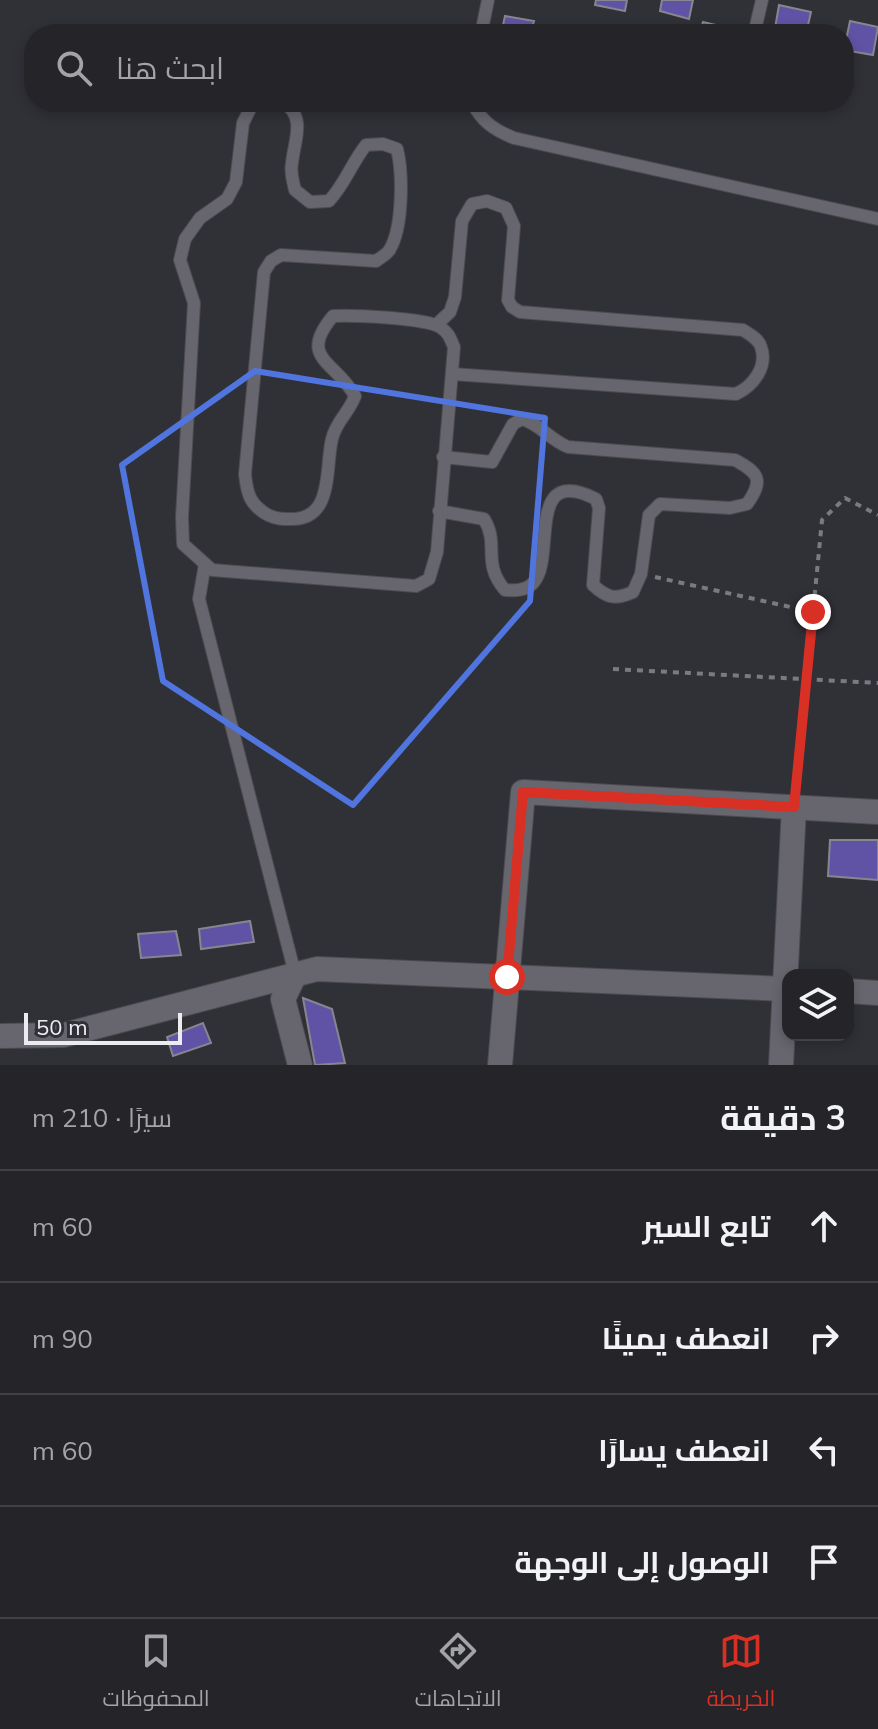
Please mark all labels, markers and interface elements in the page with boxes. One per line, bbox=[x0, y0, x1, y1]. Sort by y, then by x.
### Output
search box bbox=[24, 24, 854, 112]
icon: search bbox=[52, 46, 96, 90]
text: ابحث هنا bbox=[116, 49, 224, 87]
route end bbox=[795, 594, 831, 630]
route start bbox=[489, 959, 525, 995]
map controls bbox=[782, 969, 854, 1041]
button: layers bbox=[782, 969, 854, 1041]
scale bar bbox=[24, 1009, 182, 1045]
text: 50 m bbox=[36, 1013, 87, 1041]
text: 3 دقيقة bbox=[720, 1096, 846, 1139]
text: سيرًا · 210 m bbox=[32, 1101, 172, 1134]
icon: ahead bbox=[802, 1204, 846, 1248]
text: تابع السير bbox=[643, 1207, 770, 1245]
text: 60 m bbox=[32, 1210, 93, 1243]
icon: right bbox=[802, 1316, 846, 1360]
text: انعطف يمينًا bbox=[602, 1319, 770, 1357]
text: 90 m bbox=[32, 1322, 93, 1355]
icon: left bbox=[802, 1428, 846, 1472]
text: انعطف يسارًا bbox=[598, 1431, 770, 1469]
text: 60 m bbox=[32, 1434, 93, 1467]
icon: arrive bbox=[802, 1540, 846, 1584]
text: الوصول إلى الوجهة bbox=[515, 1543, 770, 1581]
tab: المحفوظات bbox=[103, 1629, 210, 1719]
tab: الاتجاهات bbox=[415, 1629, 502, 1719]
tab: الخريطة bbox=[707, 1629, 775, 1719]

